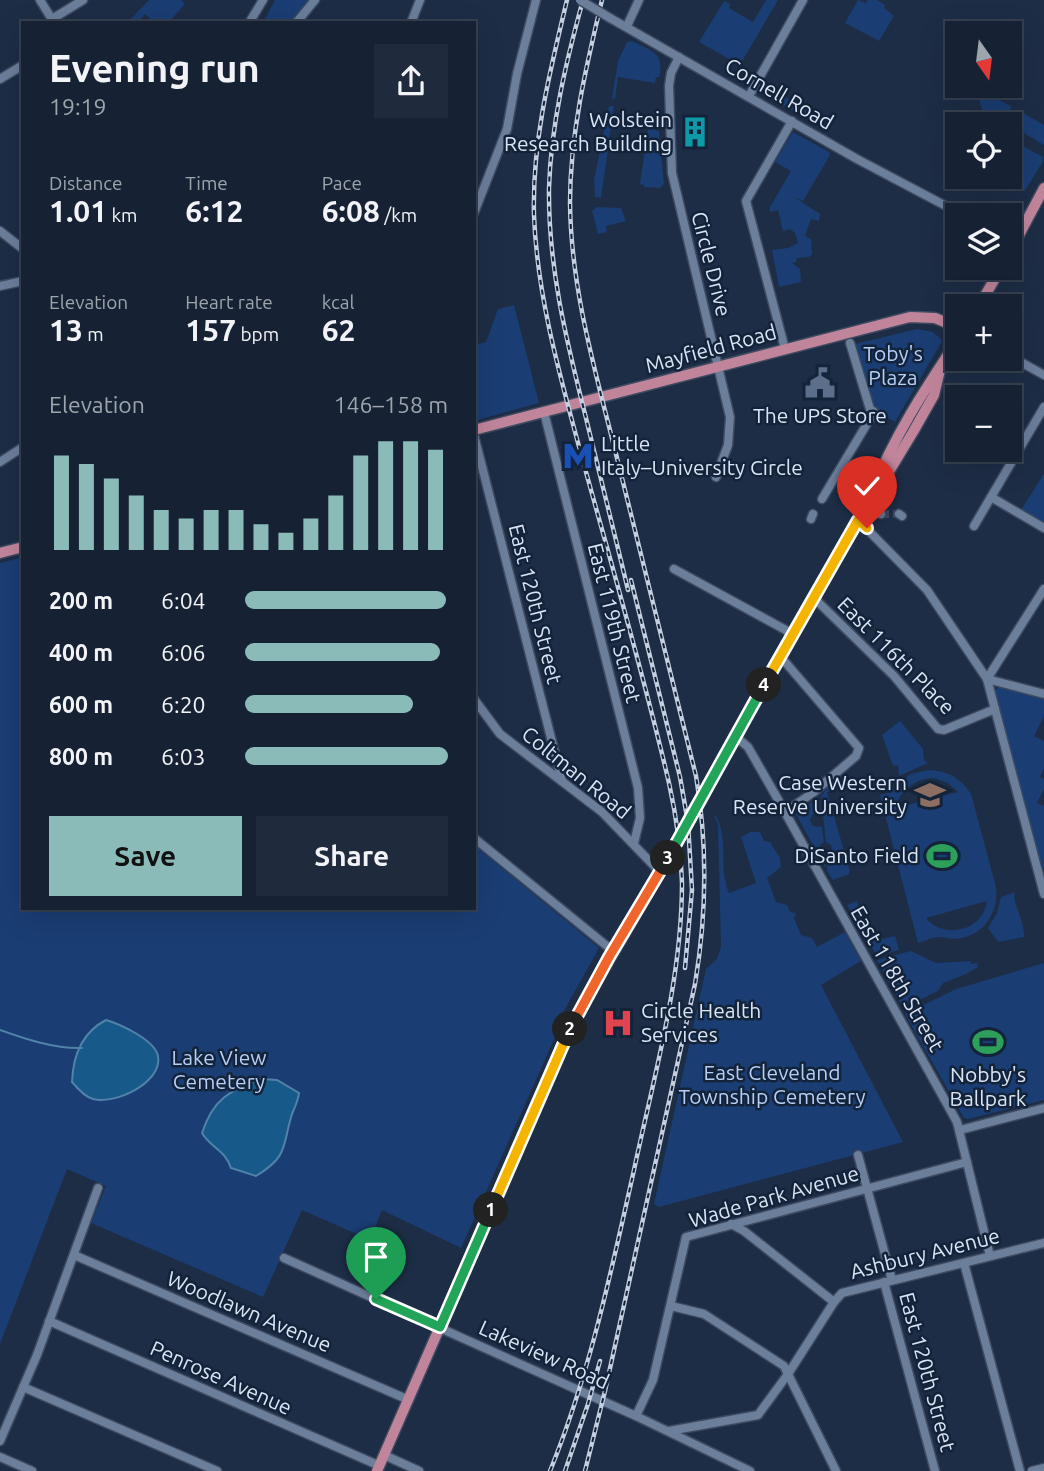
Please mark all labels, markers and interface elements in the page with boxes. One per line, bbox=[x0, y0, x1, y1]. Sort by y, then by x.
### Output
north arrow bbox=[945, 21, 1022, 98]
map controls bbox=[945, 21, 1022, 462]
button: share bbox=[374, 44, 448, 118]
text: Evening run bbox=[49, 47, 260, 89]
street label: Cornell Road bbox=[721, 53, 838, 134]
text: 19:19 bbox=[49, 94, 107, 119]
place label: Wolstein Research Building bbox=[504, 107, 672, 155]
button: locate bbox=[945, 112, 1022, 189]
building icon: Wolstein Research Building bbox=[678, 115, 712, 149]
text: Distance bbox=[49, 172, 123, 194]
text: Time bbox=[185, 172, 228, 194]
text: Pace bbox=[322, 172, 362, 194]
text: 1.01 bbox=[49, 194, 107, 228]
text: 6:12 bbox=[185, 194, 243, 228]
text: 6:08 bbox=[322, 194, 380, 228]
button: layers bbox=[945, 203, 1022, 280]
text: km bbox=[107, 204, 137, 226]
text: /km bbox=[380, 204, 417, 226]
street label: Circle Drive bbox=[687, 209, 737, 319]
text: Elevation bbox=[49, 291, 128, 313]
text: Heart rate bbox=[185, 291, 273, 313]
text: kcal bbox=[322, 291, 354, 313]
button: + bbox=[945, 294, 1022, 371]
text: 13 bbox=[49, 313, 83, 347]
text: 157 bbox=[185, 313, 236, 347]
text: 62 bbox=[322, 313, 356, 347]
street label: Mayfield Road bbox=[643, 319, 779, 377]
text: m bbox=[83, 323, 104, 345]
text: bpm bbox=[236, 323, 279, 345]
park label: Toby's Plaza bbox=[863, 341, 923, 389]
public building icon: The UPS Store bbox=[803, 366, 837, 400]
button: − bbox=[945, 385, 1022, 462]
text: Elevation bbox=[49, 392, 145, 417]
text: 146–158 m bbox=[334, 392, 448, 417]
place label: The UPS Store bbox=[753, 403, 887, 427]
place label: Little Italy–University Circle bbox=[601, 431, 803, 479]
metro station icon: Little Italy–University Circle bbox=[561, 439, 595, 473]
pin bbox=[837, 456, 897, 528]
icon: check bbox=[848, 467, 886, 505]
street label: East 120th Street bbox=[504, 521, 567, 686]
street label: East 119th Street bbox=[583, 540, 646, 705]
text: 200 m bbox=[49, 588, 113, 613]
text: 6:04 bbox=[161, 588, 206, 613]
street label: East 116th Place bbox=[833, 592, 960, 719]
text: 400 m bbox=[49, 640, 113, 665]
text: 6:06 bbox=[161, 640, 206, 665]
pin: 4 bbox=[746, 668, 782, 702]
text: 4 bbox=[758, 673, 769, 695]
text: 600 m bbox=[49, 692, 113, 717]
text: 6:20 bbox=[161, 692, 206, 717]
street label: Coltman Road bbox=[517, 721, 636, 823]
text: 800 m bbox=[49, 744, 113, 769]
text: 6:03 bbox=[161, 744, 206, 769]
place label: Case Western Reserve University bbox=[733, 770, 907, 818]
school or university icon: Case Western Reserve University bbox=[913, 778, 947, 812]
button: Save bbox=[49, 816, 242, 896]
button: Share bbox=[256, 816, 448, 896]
sports icon: DiSanto Field bbox=[925, 839, 959, 873]
pin: 3 bbox=[650, 840, 686, 876]
place label: DiSanto Field bbox=[794, 843, 919, 867]
text: 3 bbox=[662, 846, 673, 868]
street label: East 118th Street bbox=[846, 902, 949, 1055]
place label: Circle Health Services bbox=[641, 998, 761, 1046]
hospital icon: Circle Health Services bbox=[601, 1006, 635, 1040]
pin: 2 bbox=[552, 1012, 588, 1046]
text: 2 bbox=[564, 1017, 575, 1039]
sports icon: Nobby's Ballpark bbox=[971, 1025, 1005, 1059]
park label: Lake View Cemetery bbox=[171, 1045, 267, 1093]
park label: East Cleveland Township Cemetery bbox=[678, 1060, 866, 1108]
place label: Nobby's Ballpark bbox=[950, 1062, 1027, 1110]
street label: Wade Park Avenue bbox=[686, 1160, 862, 1232]
pin: 1 bbox=[474, 1192, 508, 1228]
text: 1 bbox=[485, 1198, 496, 1220]
street label: Ashbury Avenue bbox=[847, 1223, 1002, 1283]
pin bbox=[346, 1227, 406, 1299]
icon: arrive bbox=[357, 1238, 395, 1276]
street label: Woodlawn Avenue bbox=[164, 1266, 335, 1357]
street label: East 120th Street bbox=[895, 1289, 961, 1454]
street label: Lakeview Road bbox=[476, 1315, 613, 1393]
street label: Penrose Avenue bbox=[147, 1335, 296, 1419]

